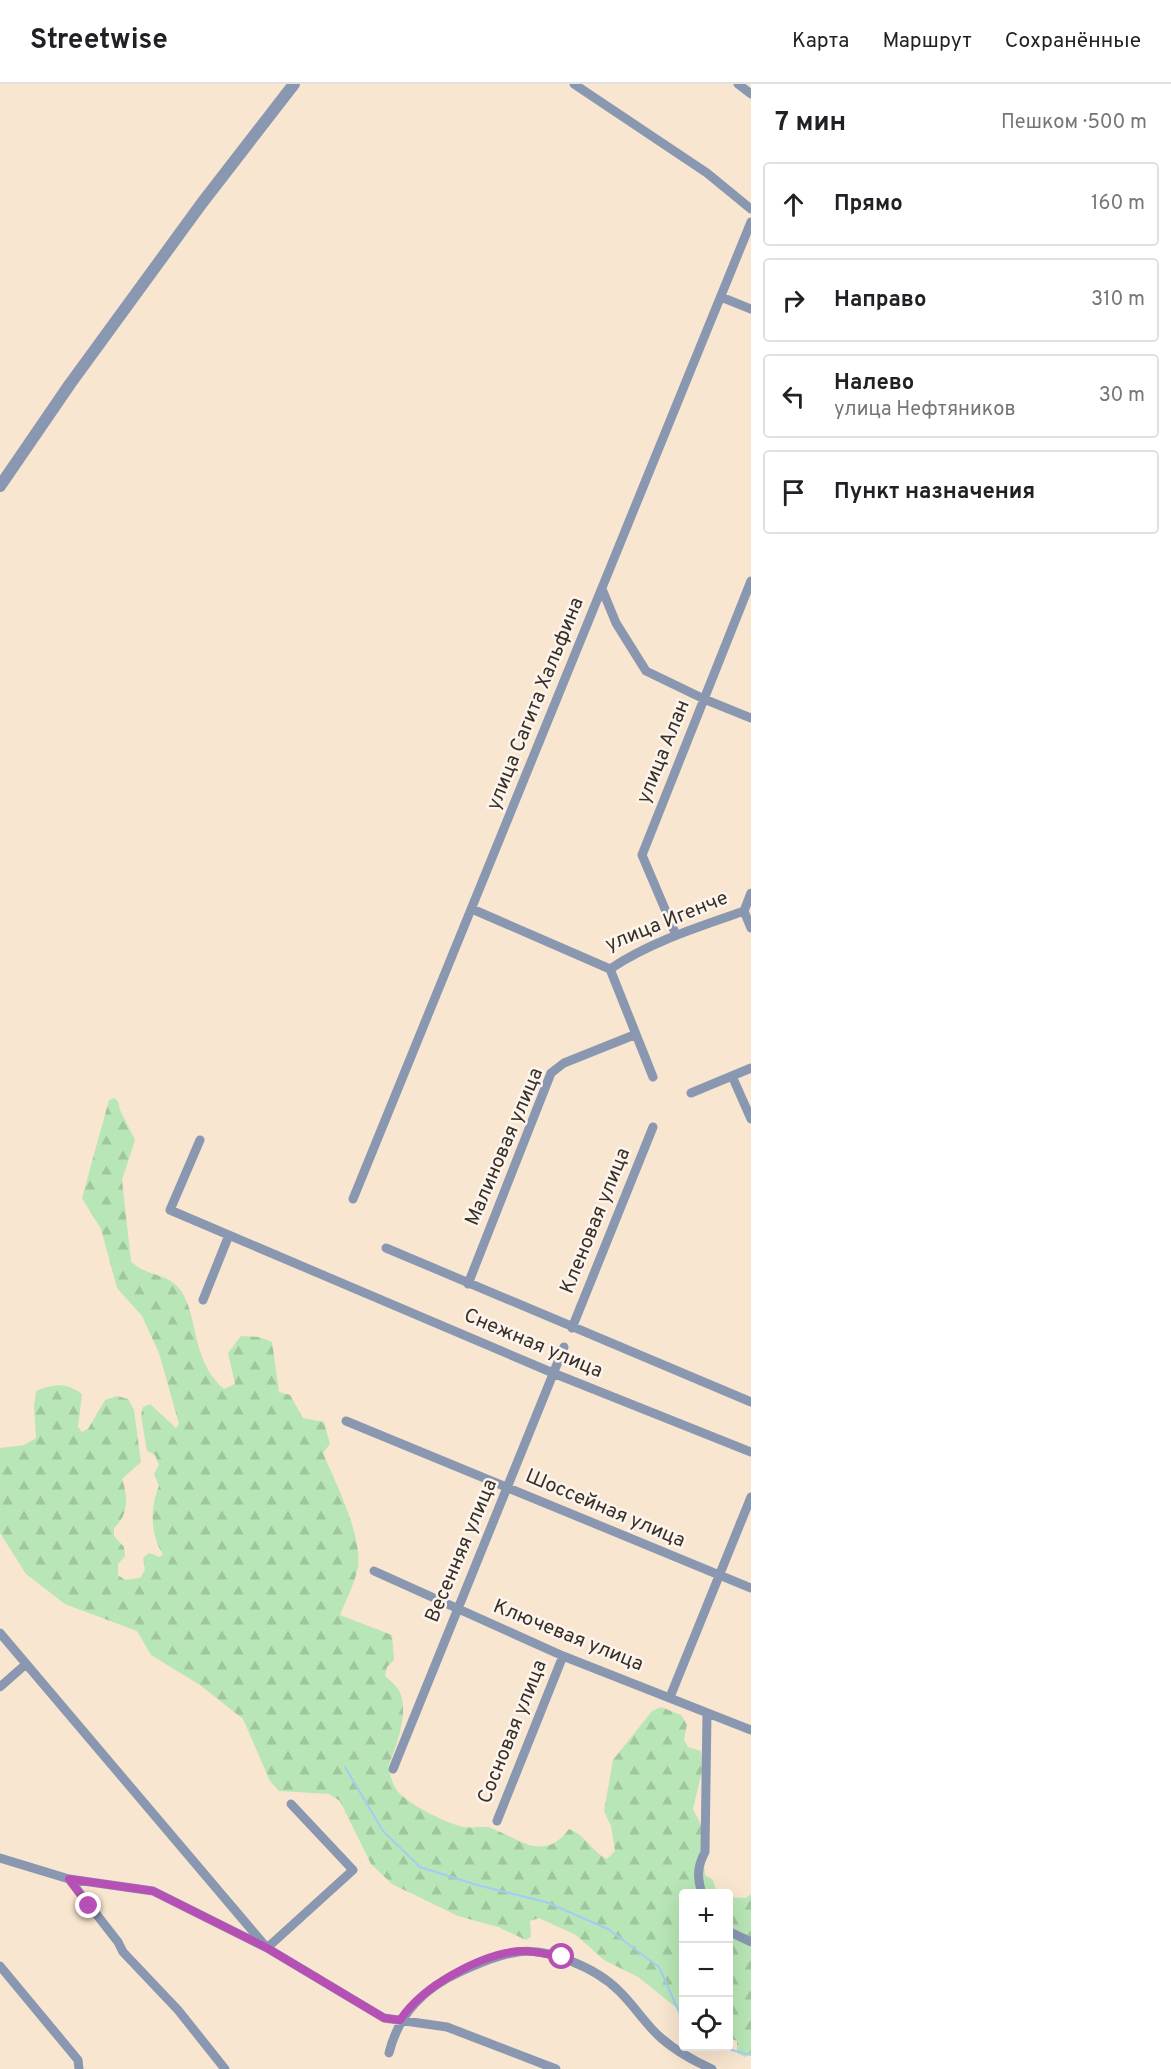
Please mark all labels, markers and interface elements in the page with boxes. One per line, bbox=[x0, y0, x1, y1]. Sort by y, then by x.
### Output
text: Streetwise bbox=[30, 23, 168, 59]
text: Карта bbox=[792, 28, 849, 55]
text: Маршрут bbox=[882, 28, 972, 55]
text: Сохранённые bbox=[1005, 28, 1141, 55]
text: 7 мин bbox=[775, 107, 846, 140]
text: Пешком · 500 m bbox=[1001, 110, 1147, 136]
icon: ahead bbox=[777, 188, 810, 221]
text: Прямо bbox=[834, 191, 903, 218]
text: 160 m bbox=[1091, 191, 1145, 217]
icon: right bbox=[777, 284, 810, 317]
text: Направо bbox=[834, 287, 926, 314]
text: 310 m bbox=[1091, 287, 1145, 313]
text: Налево bbox=[834, 370, 914, 397]
icon: left bbox=[777, 380, 810, 413]
text: 30 m bbox=[1099, 383, 1145, 409]
text: улица Нефтяников bbox=[834, 397, 1016, 423]
icon: arrive bbox=[777, 476, 810, 509]
text: Пункт назначения bbox=[834, 479, 1035, 506]
street label: улица Сагита Хальфина bbox=[481, 594, 591, 814]
street label: улица Алан bbox=[631, 696, 697, 808]
street label: улица Игенче bbox=[602, 886, 732, 958]
street label: Малиновая улица bbox=[460, 1064, 550, 1230]
street label: Кленовая улица bbox=[555, 1144, 637, 1298]
street label: Снежная улица bbox=[460, 1303, 606, 1385]
street label: Шоссейная улица bbox=[521, 1464, 689, 1554]
street label: Весенняя улица bbox=[420, 1475, 504, 1627]
street label: Ключевая улица bbox=[489, 1594, 647, 1678]
street label: Сосновая улица bbox=[472, 1656, 554, 1808]
map controls bbox=[679, 1889, 733, 2051]
button: + bbox=[679, 1889, 733, 1943]
route end bbox=[75, 1892, 101, 1918]
route start bbox=[548, 1943, 574, 1969]
button: − bbox=[679, 1943, 733, 1997]
button: locate bbox=[679, 1997, 733, 2051]

